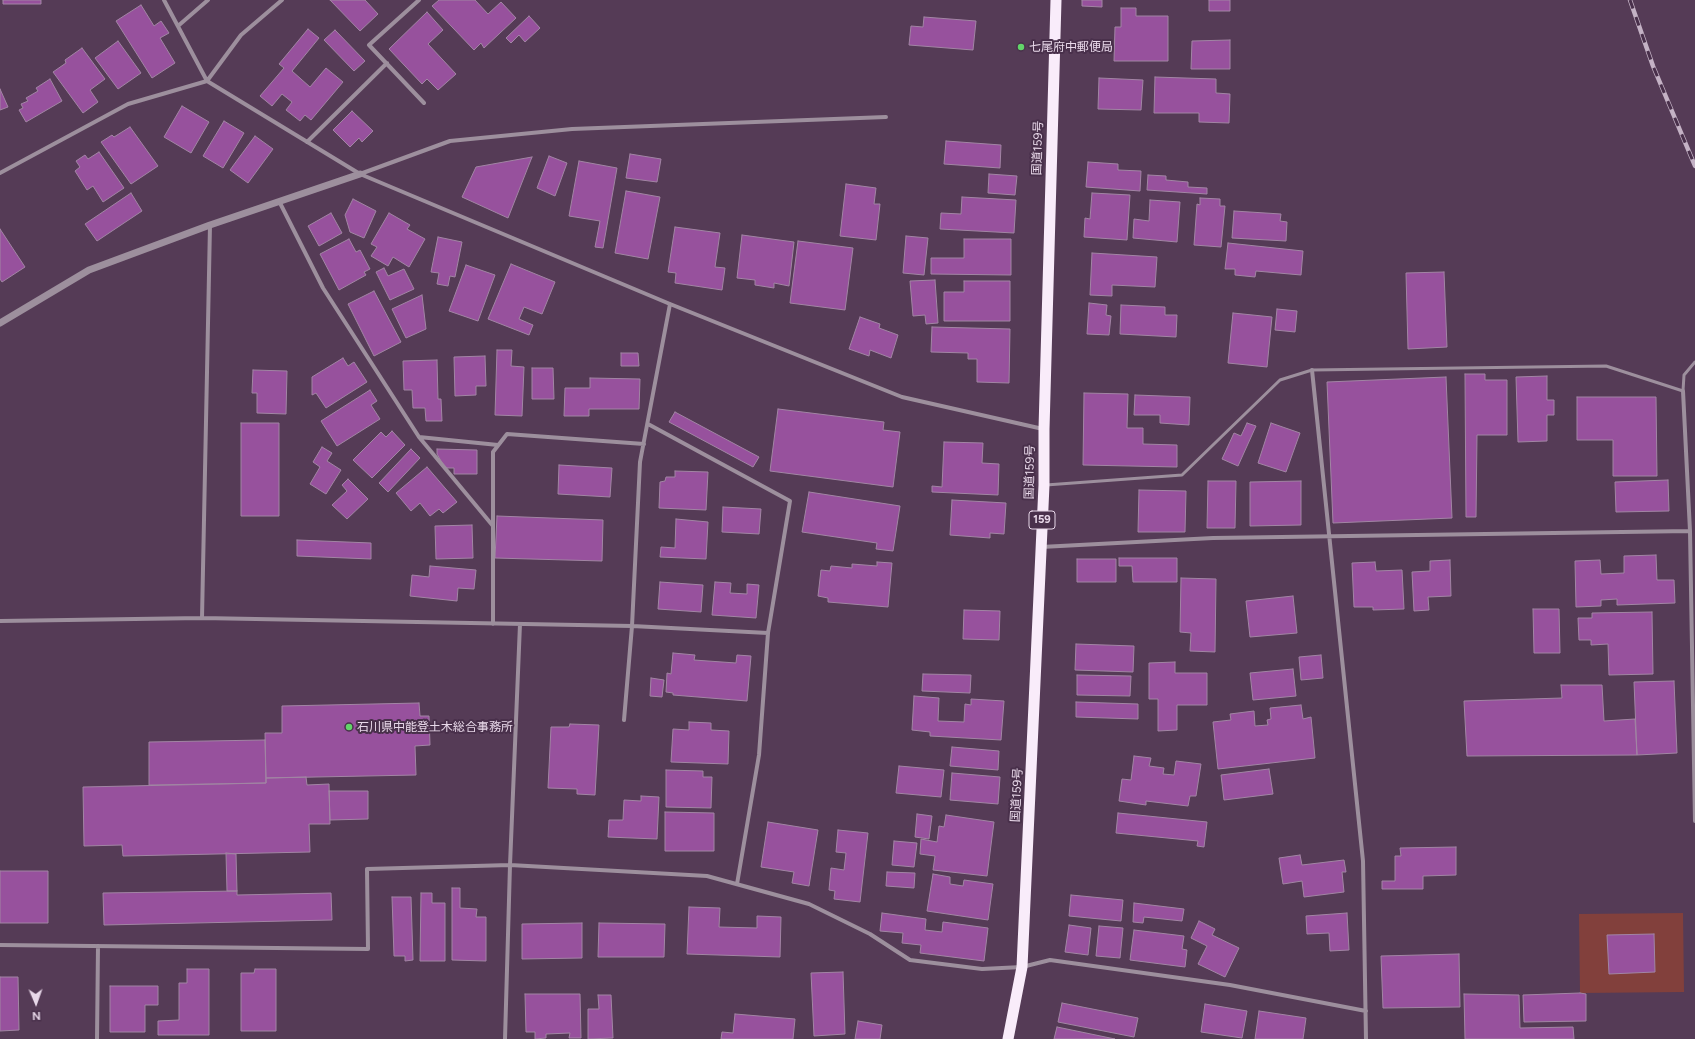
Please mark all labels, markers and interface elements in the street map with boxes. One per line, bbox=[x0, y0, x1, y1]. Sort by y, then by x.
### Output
place label: 七尾府中郵便局 bbox=[1029, 40, 1113, 54]
marker: 七尾府中郵便局 bbox=[1016, 42, 1026, 52]
street label: 国道159号 bbox=[1030, 120, 1046, 176]
street label: 国道159号 bbox=[1022, 445, 1038, 499]
road number: 159 bbox=[1029, 511, 1055, 529]
place label: 石川県中能登土木総合事務所 bbox=[357, 720, 513, 734]
marker: 石川県中能登土木総合事務所 bbox=[344, 722, 354, 732]
street label: 国道159号 bbox=[1008, 767, 1026, 823]
north arrow bbox=[16, 983, 56, 1023]
text: N bbox=[32, 1009, 41, 1022]

